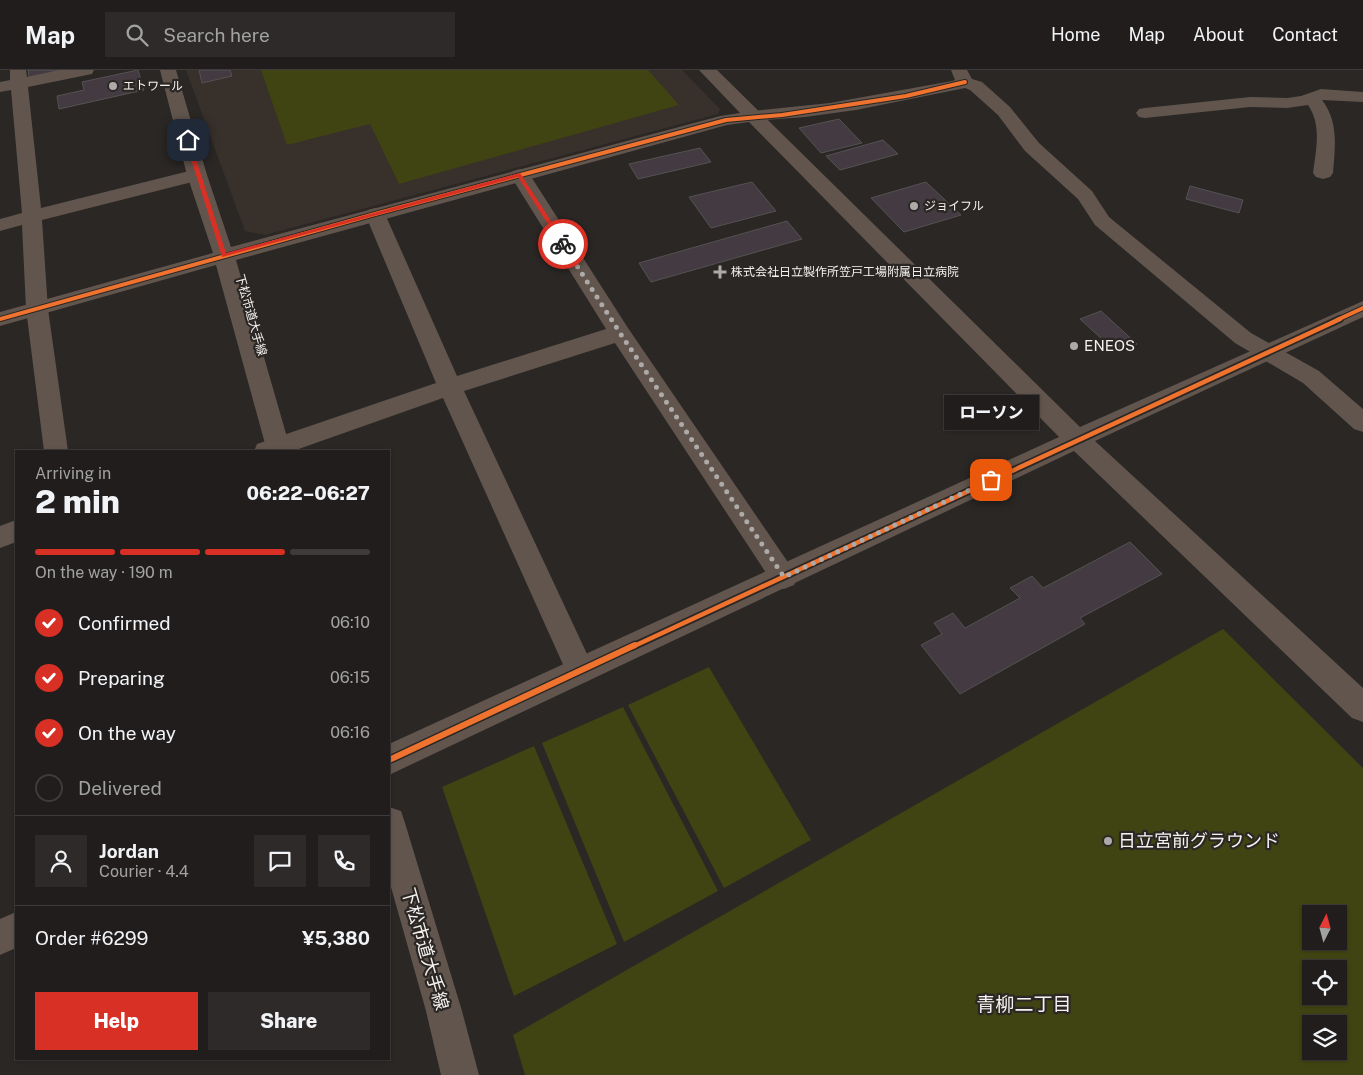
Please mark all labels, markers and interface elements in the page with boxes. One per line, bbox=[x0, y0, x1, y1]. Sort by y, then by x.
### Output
search box bbox=[105, 12, 455, 57]
text: Map bbox=[25, 21, 75, 49]
icon: search bbox=[123, 21, 151, 49]
text: Search here bbox=[163, 24, 270, 46]
text: Home bbox=[1051, 24, 1101, 45]
text: Map bbox=[1129, 24, 1165, 45]
text: About bbox=[1193, 24, 1244, 45]
text: Contact bbox=[1272, 24, 1338, 45]
place label: エトワール bbox=[123, 79, 183, 93]
marker: エトワール bbox=[107, 80, 119, 92]
pin bbox=[167, 119, 209, 161]
icon: home bbox=[174, 126, 202, 154]
place label: ジョイフル bbox=[924, 199, 984, 213]
marker: ジョイフル bbox=[908, 200, 920, 212]
courier bbox=[538, 219, 588, 269]
icon: bike bbox=[549, 230, 577, 258]
marker: 株式会社日立製作所笠戸工場附属日立病院 bbox=[713, 265, 727, 279]
place label: 株式会社日立製作所笠戸工場附属日立病院 bbox=[731, 265, 959, 279]
street label: 下松市道大手線 bbox=[233, 273, 269, 357]
place label: ENEOS bbox=[1084, 337, 1135, 354]
marker: ENEOS bbox=[1068, 340, 1080, 352]
callout: ローソン bbox=[944, 395, 1038, 430]
text: ローソン bbox=[959, 403, 1024, 422]
pin bbox=[970, 459, 1012, 501]
text: Arriving in bbox=[35, 464, 111, 483]
icon: bag bbox=[977, 466, 1005, 494]
text: 06:22–06:27 bbox=[247, 482, 370, 504]
text: 2 min bbox=[35, 483, 120, 520]
text: On the way · 190 m bbox=[35, 563, 173, 582]
icon: check bbox=[35, 609, 63, 637]
text: Confirmed bbox=[78, 612, 171, 634]
text: 06:10 bbox=[330, 613, 370, 632]
icon: check bbox=[35, 664, 63, 692]
text: Preparing bbox=[78, 667, 165, 689]
text: 06:15 bbox=[330, 668, 370, 687]
icon: check bbox=[35, 719, 63, 747]
text: On the way bbox=[78, 722, 176, 744]
text: 06:16 bbox=[330, 723, 370, 742]
text: Delivered bbox=[78, 777, 162, 799]
place label: 日立宮前グラウンド bbox=[1118, 830, 1280, 851]
button: person bbox=[35, 835, 87, 887]
button: chat bbox=[254, 835, 306, 887]
button: phone bbox=[318, 835, 370, 887]
marker: 日立宮前グラウンド bbox=[1102, 835, 1114, 847]
text: Jordan bbox=[99, 840, 159, 862]
text: Courier · 4.4 bbox=[99, 862, 189, 881]
street label: 下松市道大手線 bbox=[398, 885, 453, 1012]
north arrow bbox=[1302, 905, 1348, 950]
map controls bbox=[1302, 905, 1347, 1060]
text: Order #6299 bbox=[35, 927, 148, 949]
text: ¥5,380 bbox=[302, 927, 370, 949]
button: locate bbox=[1302, 960, 1347, 1005]
button: Help bbox=[35, 992, 198, 1050]
button: Share bbox=[208, 992, 370, 1050]
district label: 青柳二丁目 bbox=[976, 993, 1072, 1015]
button: layers bbox=[1302, 1015, 1347, 1060]

